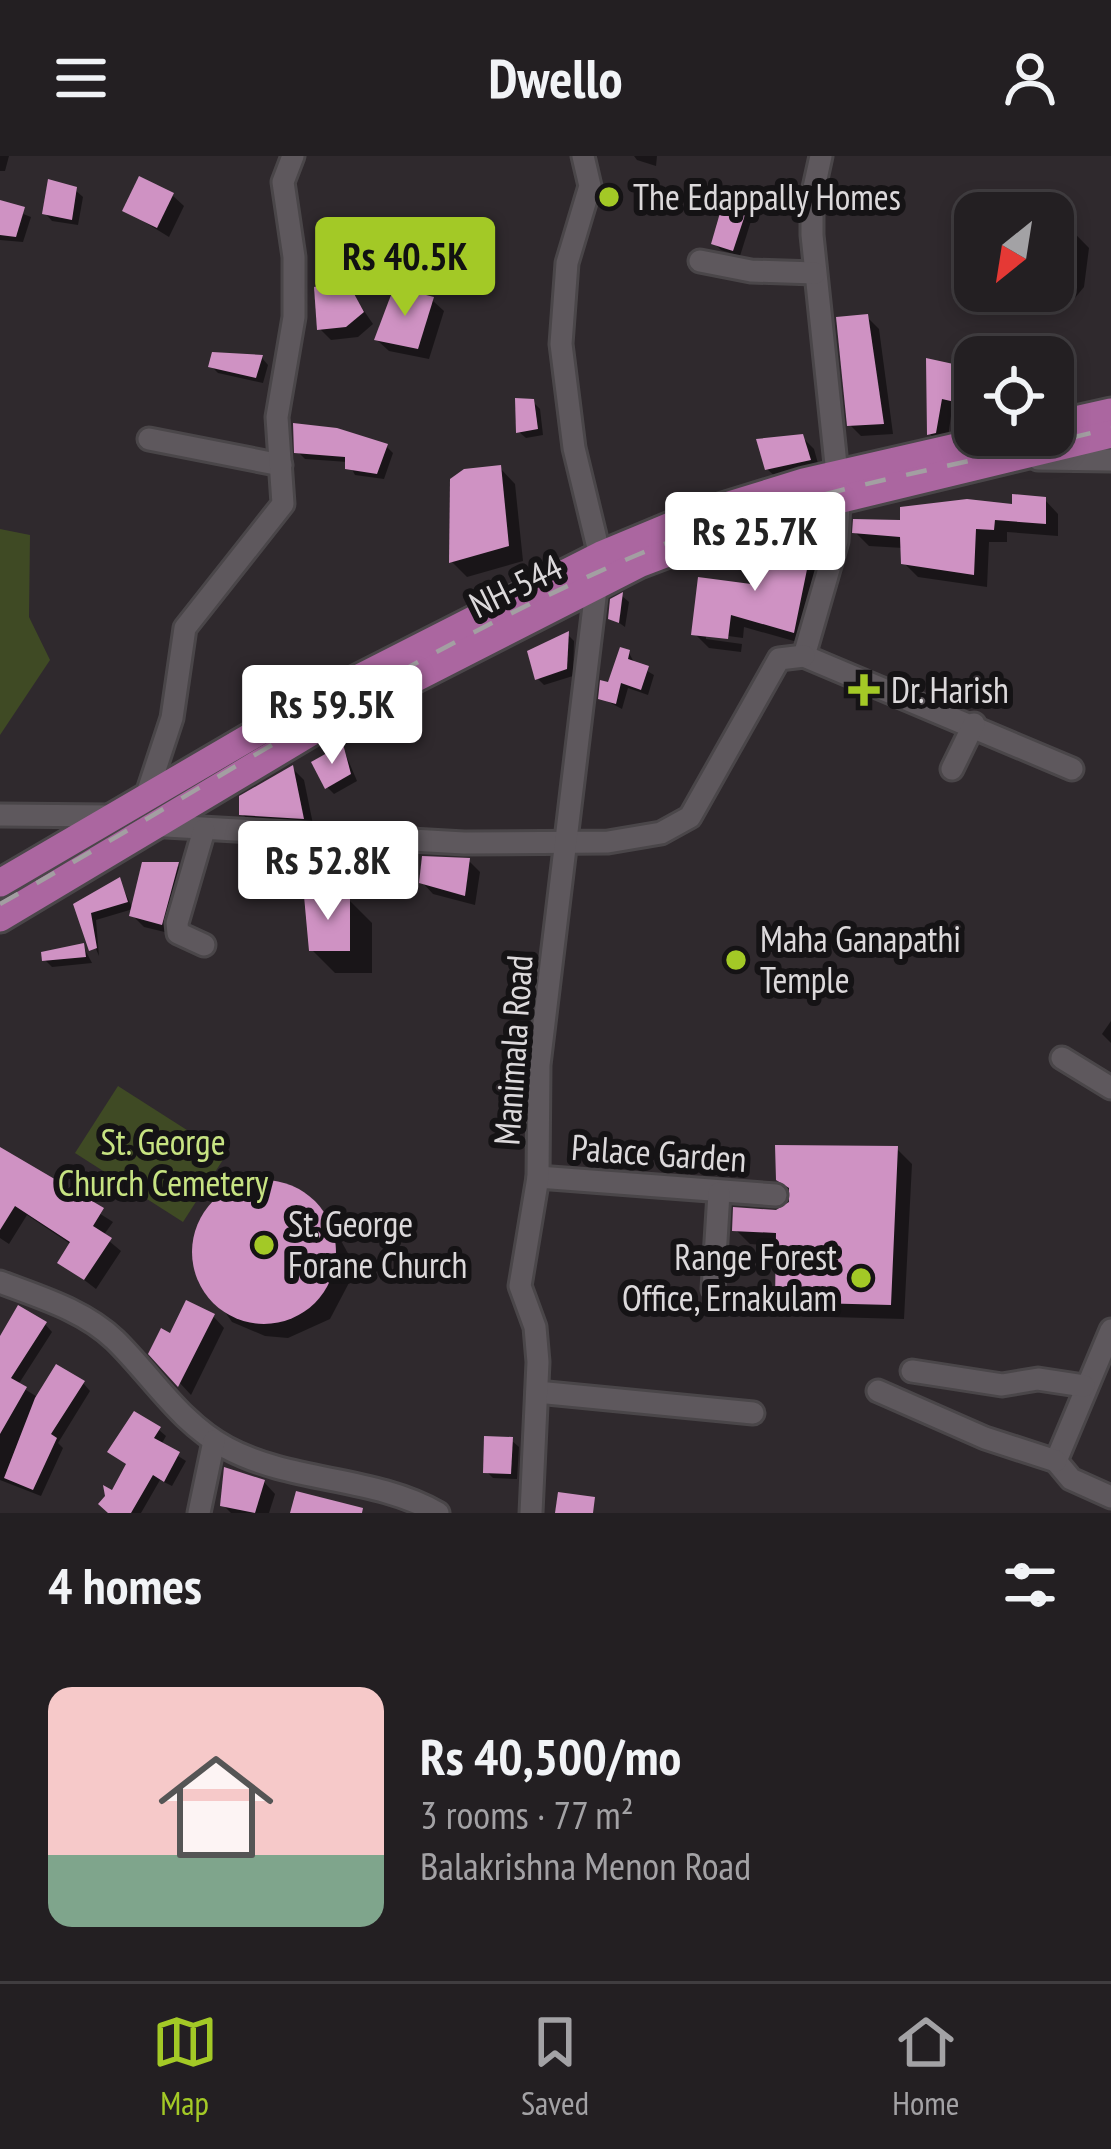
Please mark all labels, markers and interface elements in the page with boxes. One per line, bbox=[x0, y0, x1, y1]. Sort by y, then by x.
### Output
text: Dwello bbox=[488, 43, 623, 113]
icon: menu bbox=[48, 45, 114, 111]
icon: person bbox=[997, 45, 1063, 111]
place label: The Edappally Homes bbox=[633, 173, 901, 220]
marker: The Edappally Homes bbox=[596, 184, 622, 210]
north arrow bbox=[954, 192, 1074, 312]
map controls bbox=[954, 192, 1074, 456]
pin: Rs 40.5K bbox=[281, 217, 529, 319]
text: Rs 40.5K bbox=[342, 230, 468, 281]
button: locate bbox=[954, 336, 1074, 456]
pin: Rs 25.7K bbox=[631, 492, 879, 594]
text: Rs 25.7K bbox=[692, 505, 818, 556]
street label: NH-544 bbox=[462, 543, 570, 628]
pin: Rs 59.5K bbox=[208, 665, 456, 767]
place label: Dr. Harish bbox=[891, 666, 1009, 713]
marker: Dr. Harish bbox=[848, 674, 880, 706]
text: Rs 59.5K bbox=[269, 678, 395, 729]
pin: Rs 52.8K bbox=[204, 821, 452, 923]
text: Rs 52.8K bbox=[265, 834, 391, 885]
place label: Maha Ganapathi Temple bbox=[760, 915, 961, 1003]
marker: Maha Ganapathi Temple bbox=[723, 947, 749, 973]
street label: Manimala Road bbox=[482, 953, 543, 1147]
park label: St. George Church Cemetery bbox=[58, 1118, 269, 1206]
street label: Palace Garden bbox=[570, 1123, 748, 1182]
place label: St. George Forane Church bbox=[288, 1200, 467, 1288]
marker: St. George Forane Church bbox=[251, 1232, 277, 1258]
place label: Range Forest Office, Ernakulam bbox=[622, 1233, 837, 1321]
marker: Range Forest Office, Ernakulam bbox=[848, 1265, 874, 1291]
text: 4 homes bbox=[48, 1552, 202, 1618]
icon: filters bbox=[997, 1552, 1063, 1618]
text: Rs 40,500/mo bbox=[420, 1723, 681, 1789]
icon: home bbox=[144, 1735, 288, 1879]
text: 3 rooms · 77 m² bbox=[420, 1789, 634, 1840]
text: Balakrishna Menon Road bbox=[420, 1840, 751, 1891]
tab: Map bbox=[152, 2009, 218, 2124]
tab: Saved bbox=[521, 2009, 589, 2124]
tab: Home bbox=[892, 2009, 959, 2124]

